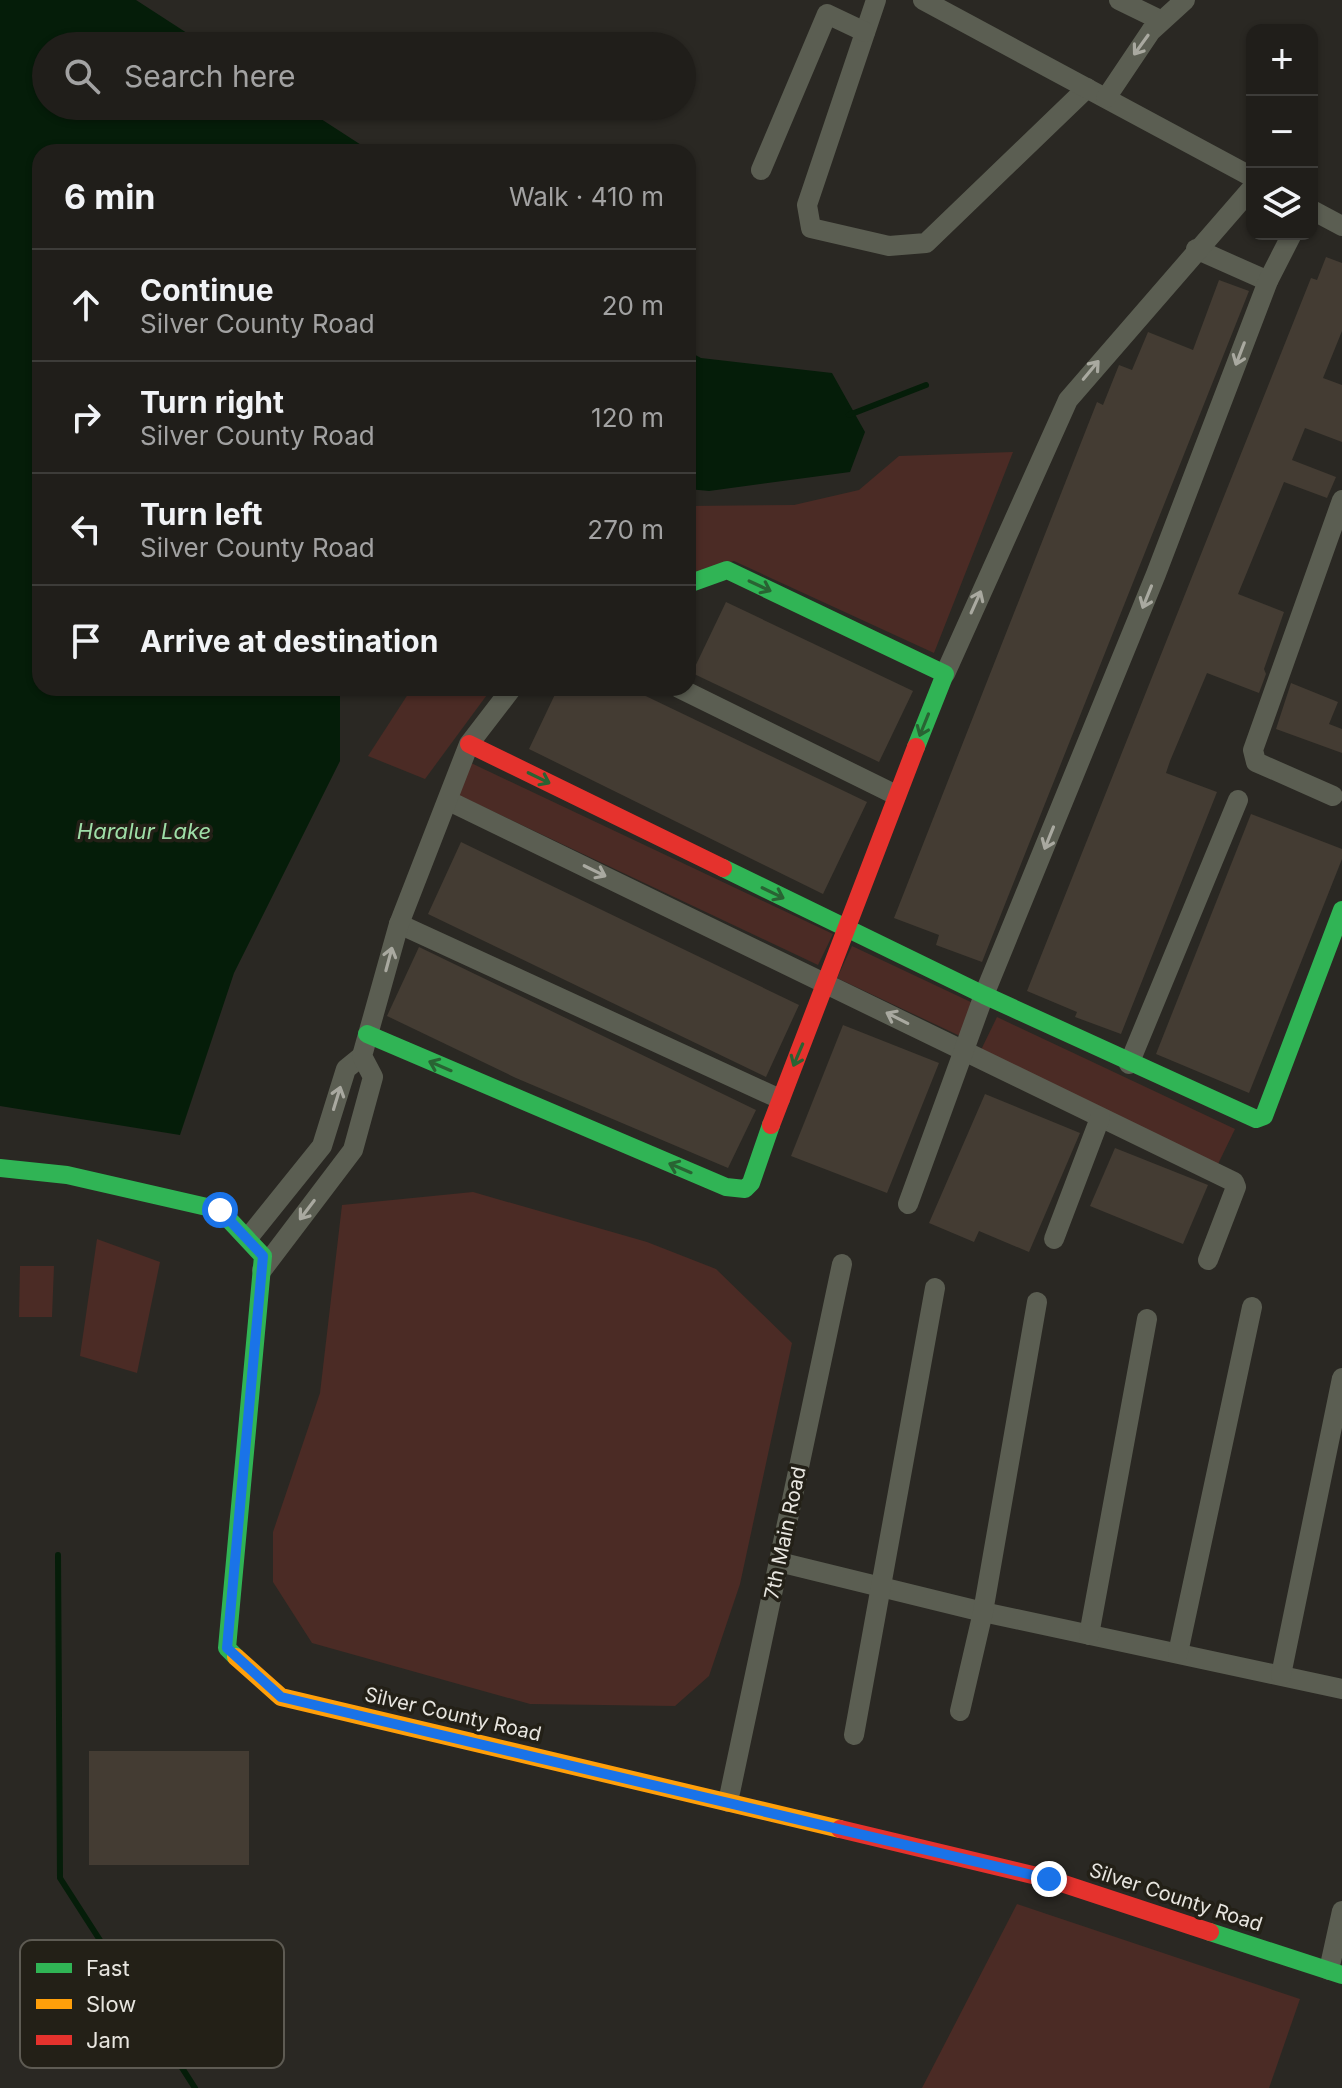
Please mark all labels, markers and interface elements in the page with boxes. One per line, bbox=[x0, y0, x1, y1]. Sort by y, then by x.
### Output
map controls bbox=[1246, 24, 1318, 240]
button: + bbox=[1246, 24, 1318, 96]
search box bbox=[32, 32, 696, 120]
one-way arrow bbox=[1132, 34, 1149, 55]
icon: search bbox=[60, 54, 104, 98]
text: Search here bbox=[124, 58, 296, 94]
button: − bbox=[1246, 96, 1318, 168]
button: layers bbox=[1246, 168, 1318, 240]
text: 6 min bbox=[64, 176, 156, 217]
text: Walk · 410 m bbox=[509, 181, 664, 212]
text: Continue bbox=[140, 272, 274, 308]
icon: ahead bbox=[64, 283, 108, 327]
text: 20 m bbox=[602, 290, 664, 321]
text: Silver County Road bbox=[140, 308, 375, 339]
one-way arrow bbox=[1232, 341, 1246, 366]
one-way arrow bbox=[1082, 360, 1100, 381]
text: Turn right bbox=[140, 384, 284, 420]
icon: right bbox=[64, 395, 108, 439]
text: 120 m bbox=[591, 402, 664, 433]
text: Silver County Road bbox=[140, 420, 375, 451]
text: Turn left bbox=[140, 496, 262, 532]
icon: left bbox=[64, 507, 108, 551]
text: 270 m bbox=[587, 514, 664, 545]
text: Silver County Road bbox=[140, 532, 375, 563]
one-way arrow bbox=[748, 579, 772, 594]
one-way arrow bbox=[1138, 584, 1153, 609]
one-way arrow bbox=[969, 590, 984, 614]
icon: arrive bbox=[64, 619, 108, 663]
text: Arrive at destination bbox=[140, 623, 438, 659]
one-way arrow bbox=[916, 712, 930, 737]
one-way arrow bbox=[527, 771, 551, 786]
water label: Haralur Lake bbox=[77, 818, 211, 844]
one-way arrow bbox=[1041, 825, 1055, 850]
one-way arrow bbox=[583, 864, 607, 879]
one-way arrow bbox=[761, 886, 784, 901]
one-way arrow bbox=[382, 947, 397, 973]
one-way arrow bbox=[886, 1010, 910, 1025]
one-way arrow bbox=[789, 1043, 804, 1067]
one-way arrow bbox=[429, 1057, 453, 1072]
one-way arrow bbox=[330, 1085, 345, 1111]
one-way arrow bbox=[668, 1159, 693, 1174]
route start bbox=[202, 1192, 238, 1228]
one-way arrow bbox=[299, 1199, 316, 1220]
street label: 7th Main Road bbox=[759, 1464, 811, 1602]
street label: Silver County Road bbox=[362, 1682, 544, 1746]
street label: Silver County Road bbox=[1086, 1858, 1266, 1936]
route end bbox=[1031, 1861, 1067, 1897]
legend bbox=[20, 1940, 284, 2068]
text: Fast bbox=[86, 1955, 130, 1981]
text: Slow bbox=[86, 1991, 136, 2017]
text: Jam bbox=[86, 2027, 130, 2053]

